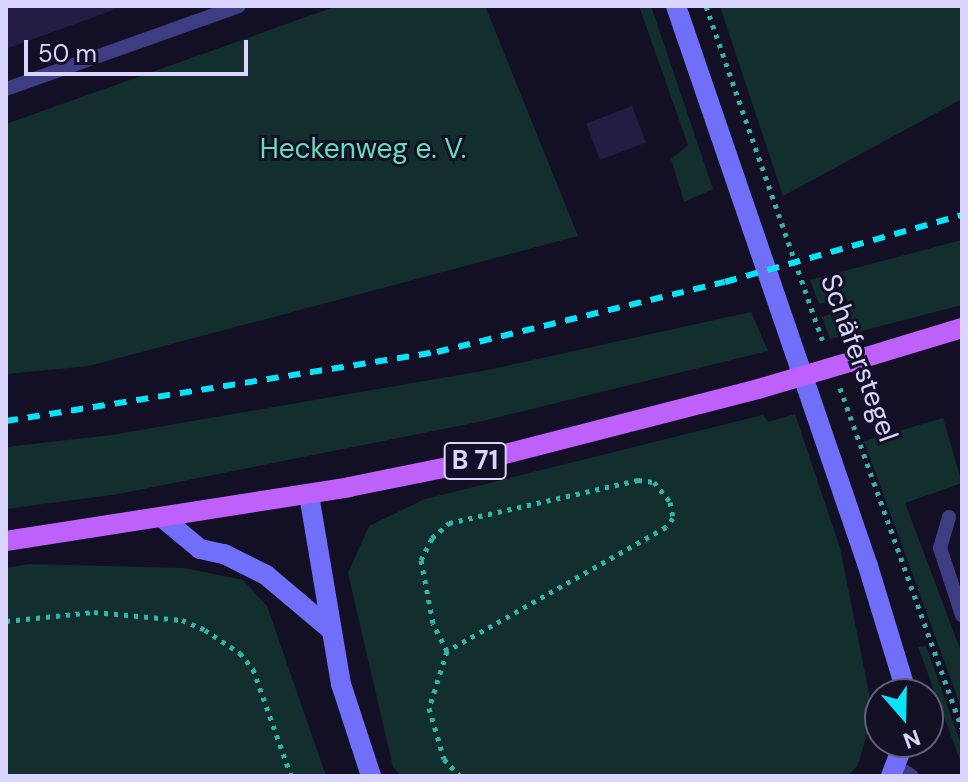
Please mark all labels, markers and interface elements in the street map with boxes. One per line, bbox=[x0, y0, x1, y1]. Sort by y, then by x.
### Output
scale bar bbox=[28, 24, 252, 74]
text: 50 m bbox=[38, 38, 97, 69]
park label: Heckenweg e. V. bbox=[260, 132, 466, 166]
street label: Schäferstegel bbox=[813, 270, 905, 446]
road number: B 71 bbox=[443, 439, 507, 483]
north arrow bbox=[864, 678, 944, 758]
text: N bbox=[899, 723, 924, 756]

